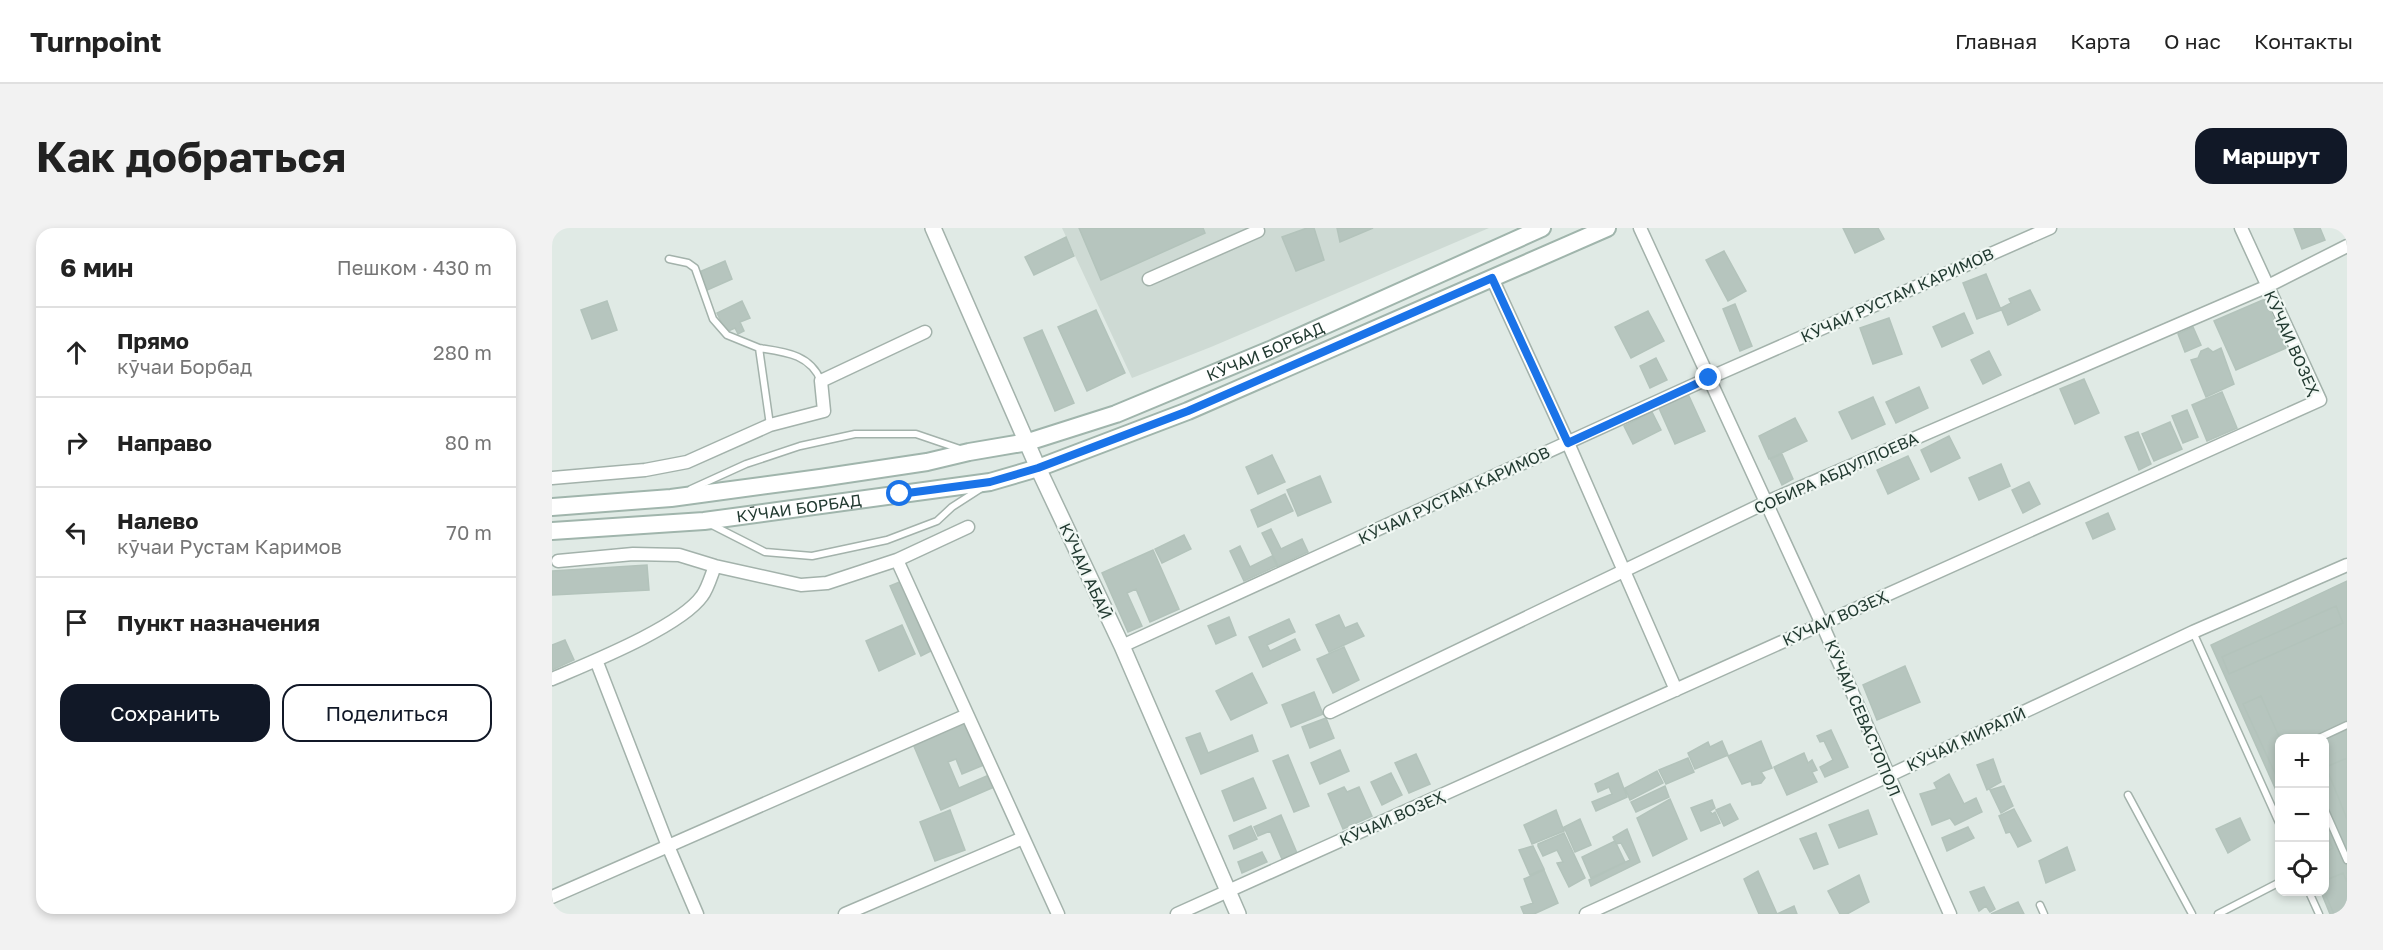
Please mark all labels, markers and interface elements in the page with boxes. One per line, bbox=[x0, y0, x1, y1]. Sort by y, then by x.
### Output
text: Turnpoint bbox=[30, 25, 161, 58]
text: Главная bbox=[1955, 28, 2037, 54]
text: Карта bbox=[2070, 28, 2131, 54]
text: О нас bbox=[2164, 28, 2221, 54]
text: Контакты bbox=[2254, 28, 2353, 54]
button: Маршрут bbox=[2195, 128, 2347, 184]
text: Как добраться bbox=[36, 131, 346, 181]
street label: КӮЧАИ РУСТАМ КАРИМОВ bbox=[1797, 243, 1997, 347]
text: 6 мин bbox=[60, 252, 133, 283]
text: Пешком · 430 m bbox=[337, 255, 492, 279]
street label: КӮЧАИ ВОЗЕҲ bbox=[2260, 287, 2324, 399]
street label: КӮЧАИ БОРБАД bbox=[1203, 317, 1327, 385]
text: Прямо bbox=[117, 327, 189, 354]
icon: ahead bbox=[60, 336, 93, 369]
text: 280 m bbox=[433, 340, 492, 364]
text: кӯчаи Борбад bbox=[117, 354, 252, 378]
route end bbox=[1695, 364, 1721, 390]
icon: right bbox=[60, 426, 93, 459]
street label: СОБИРА АБДУЛЛОЕВА bbox=[1751, 428, 1921, 518]
text: Направо bbox=[117, 429, 212, 456]
text: 80 m bbox=[445, 430, 492, 454]
street label: КӮЧАИ РУСТАМ КАРИМОВ bbox=[1355, 442, 1553, 548]
route start bbox=[886, 480, 912, 506]
street label: КӮЧАИ БОРБАД bbox=[735, 490, 863, 526]
text: Налево bbox=[117, 507, 199, 534]
icon: left bbox=[60, 516, 93, 549]
text: 70 m bbox=[446, 520, 492, 544]
street label: КӮЧАИ АБАӢ bbox=[1055, 520, 1117, 622]
text: кӯчаи Рустам Каримов bbox=[117, 534, 342, 558]
street label: КӮЧАИ ВОЗЕҲ bbox=[1779, 586, 1891, 650]
icon: arrive bbox=[60, 606, 93, 639]
text: Пункт назначения bbox=[117, 609, 320, 636]
street label: КӮЧАИ СЕВАСТОПОЛ bbox=[1821, 637, 1905, 799]
button: Сохранить bbox=[60, 684, 270, 742]
button: Поделиться bbox=[282, 684, 492, 742]
street label: КӮЧАИ МИРАЛӢ bbox=[1903, 703, 2029, 775]
map controls bbox=[2275, 734, 2329, 896]
button: + bbox=[2275, 734, 2329, 788]
street label: КӮЧАИ ВОЗЕҲ bbox=[1336, 786, 1448, 850]
button: − bbox=[2275, 788, 2329, 842]
button: locate bbox=[2275, 842, 2329, 896]

